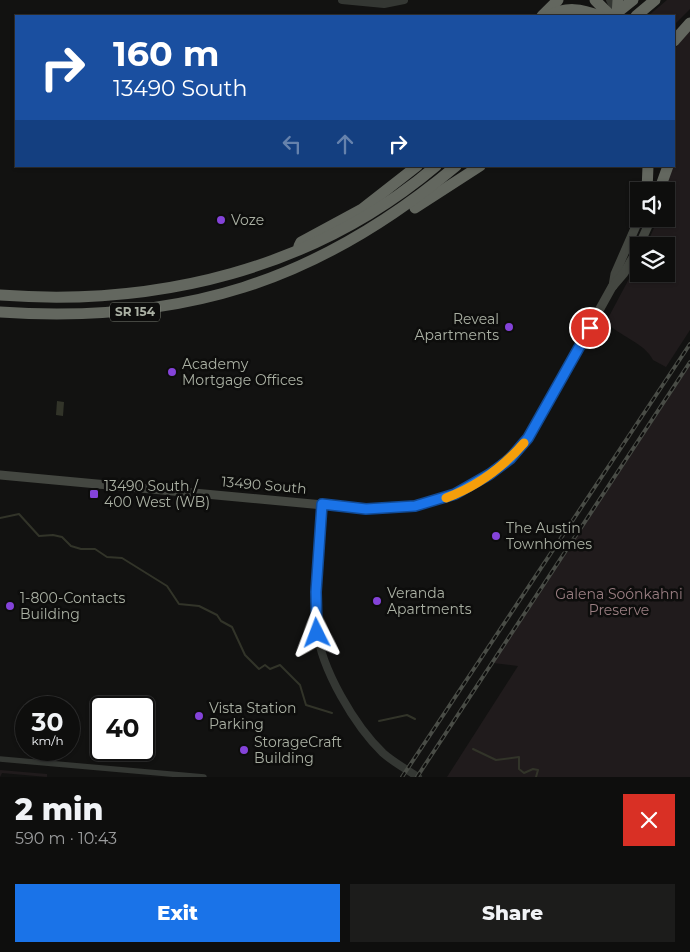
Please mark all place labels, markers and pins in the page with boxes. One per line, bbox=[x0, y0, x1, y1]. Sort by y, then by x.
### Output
place label: Voze bbox=[231, 211, 264, 229]
marker: Voze bbox=[215, 214, 227, 226]
pin bbox=[569, 307, 611, 349]
place label: Reveal Apartments bbox=[414, 310, 499, 344]
marker: Reveal Apartments bbox=[503, 321, 515, 333]
place label: Academy Mortgage Offices bbox=[182, 355, 303, 389]
marker: Academy Mortgage Offices bbox=[166, 366, 178, 378]
place label: 13490 South / 400 West (WB) bbox=[104, 477, 210, 511]
marker: 13490 South / 400 West (WB) bbox=[88, 488, 100, 500]
place label: The Austin Townhomes bbox=[506, 519, 592, 553]
marker: The Austin Townhomes bbox=[490, 530, 502, 542]
place label: Veranda Apartments bbox=[387, 584, 472, 618]
place label: 1-800-Contacts Building bbox=[20, 589, 126, 623]
marker: Veranda Apartments bbox=[371, 595, 383, 607]
marker: 1-800-Contacts Building bbox=[4, 600, 16, 612]
place label: Vista Station Parking bbox=[209, 699, 296, 733]
marker: Vista Station Parking bbox=[193, 710, 205, 722]
place label: StorageCraft Building bbox=[254, 733, 342, 767]
marker: StorageCraft Building bbox=[238, 744, 250, 756]

